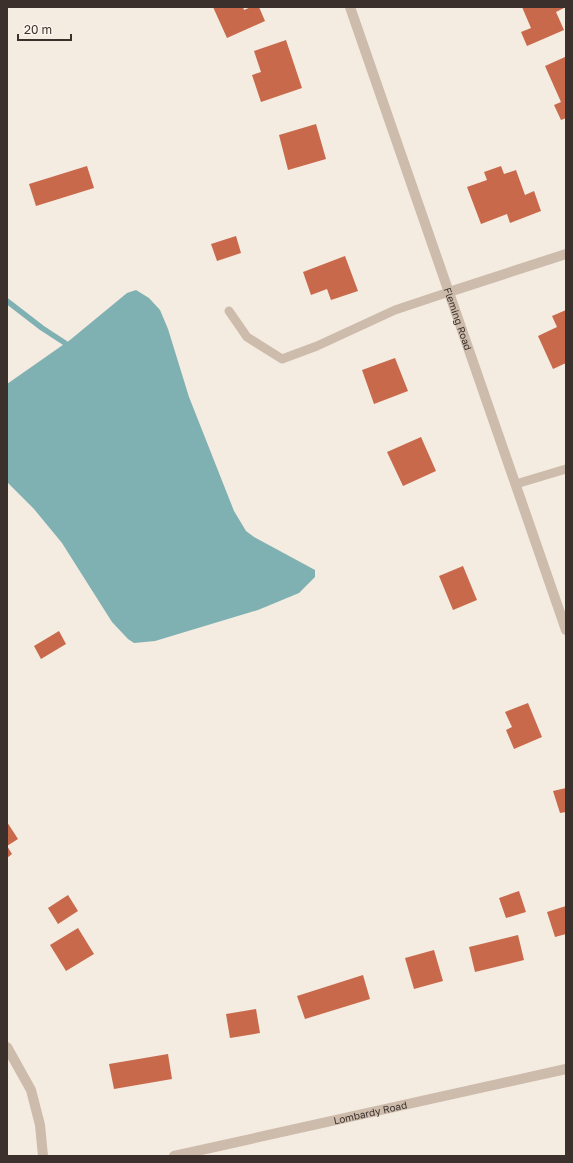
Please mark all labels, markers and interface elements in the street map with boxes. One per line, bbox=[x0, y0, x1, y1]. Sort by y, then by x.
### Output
scale bar bbox=[18, 16, 71, 42]
text: 20 m bbox=[24, 22, 52, 37]
street label: Fleming Road bbox=[442, 286, 475, 352]
street label: Lombardy Road bbox=[332, 1098, 408, 1126]

